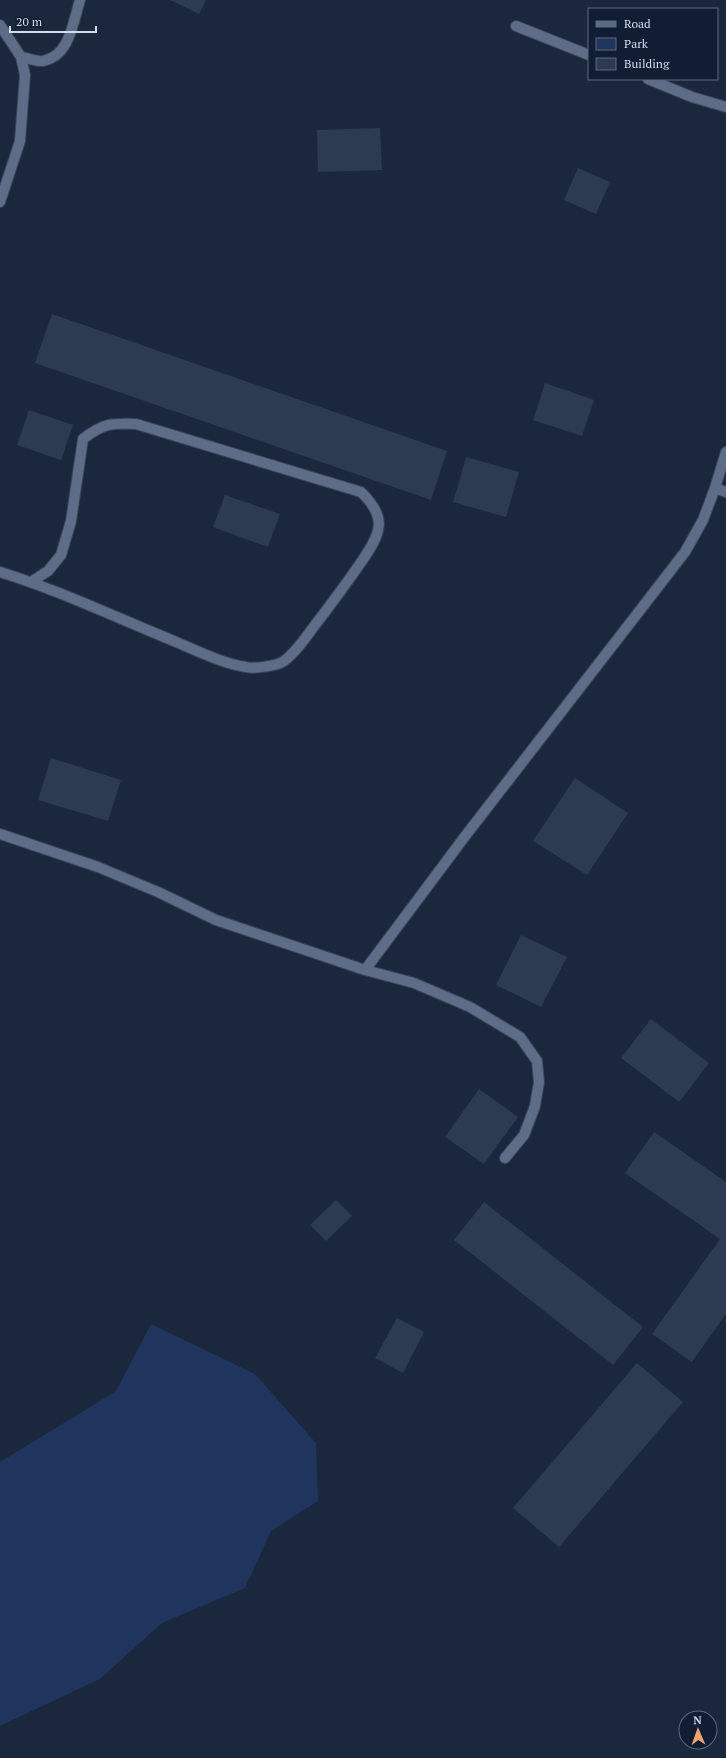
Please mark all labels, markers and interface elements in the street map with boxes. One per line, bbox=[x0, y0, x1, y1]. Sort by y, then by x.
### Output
scale bar bbox=[10, 8, 96, 34]
legend bbox=[588, 8, 718, 80]
text: 20 m bbox=[16, 14, 43, 29]
text: Road bbox=[624, 16, 651, 31]
text: Park bbox=[624, 36, 649, 51]
text: Building bbox=[624, 56, 670, 71]
north arrow bbox=[678, 1710, 718, 1750]
text: N bbox=[693, 1713, 703, 1727]

